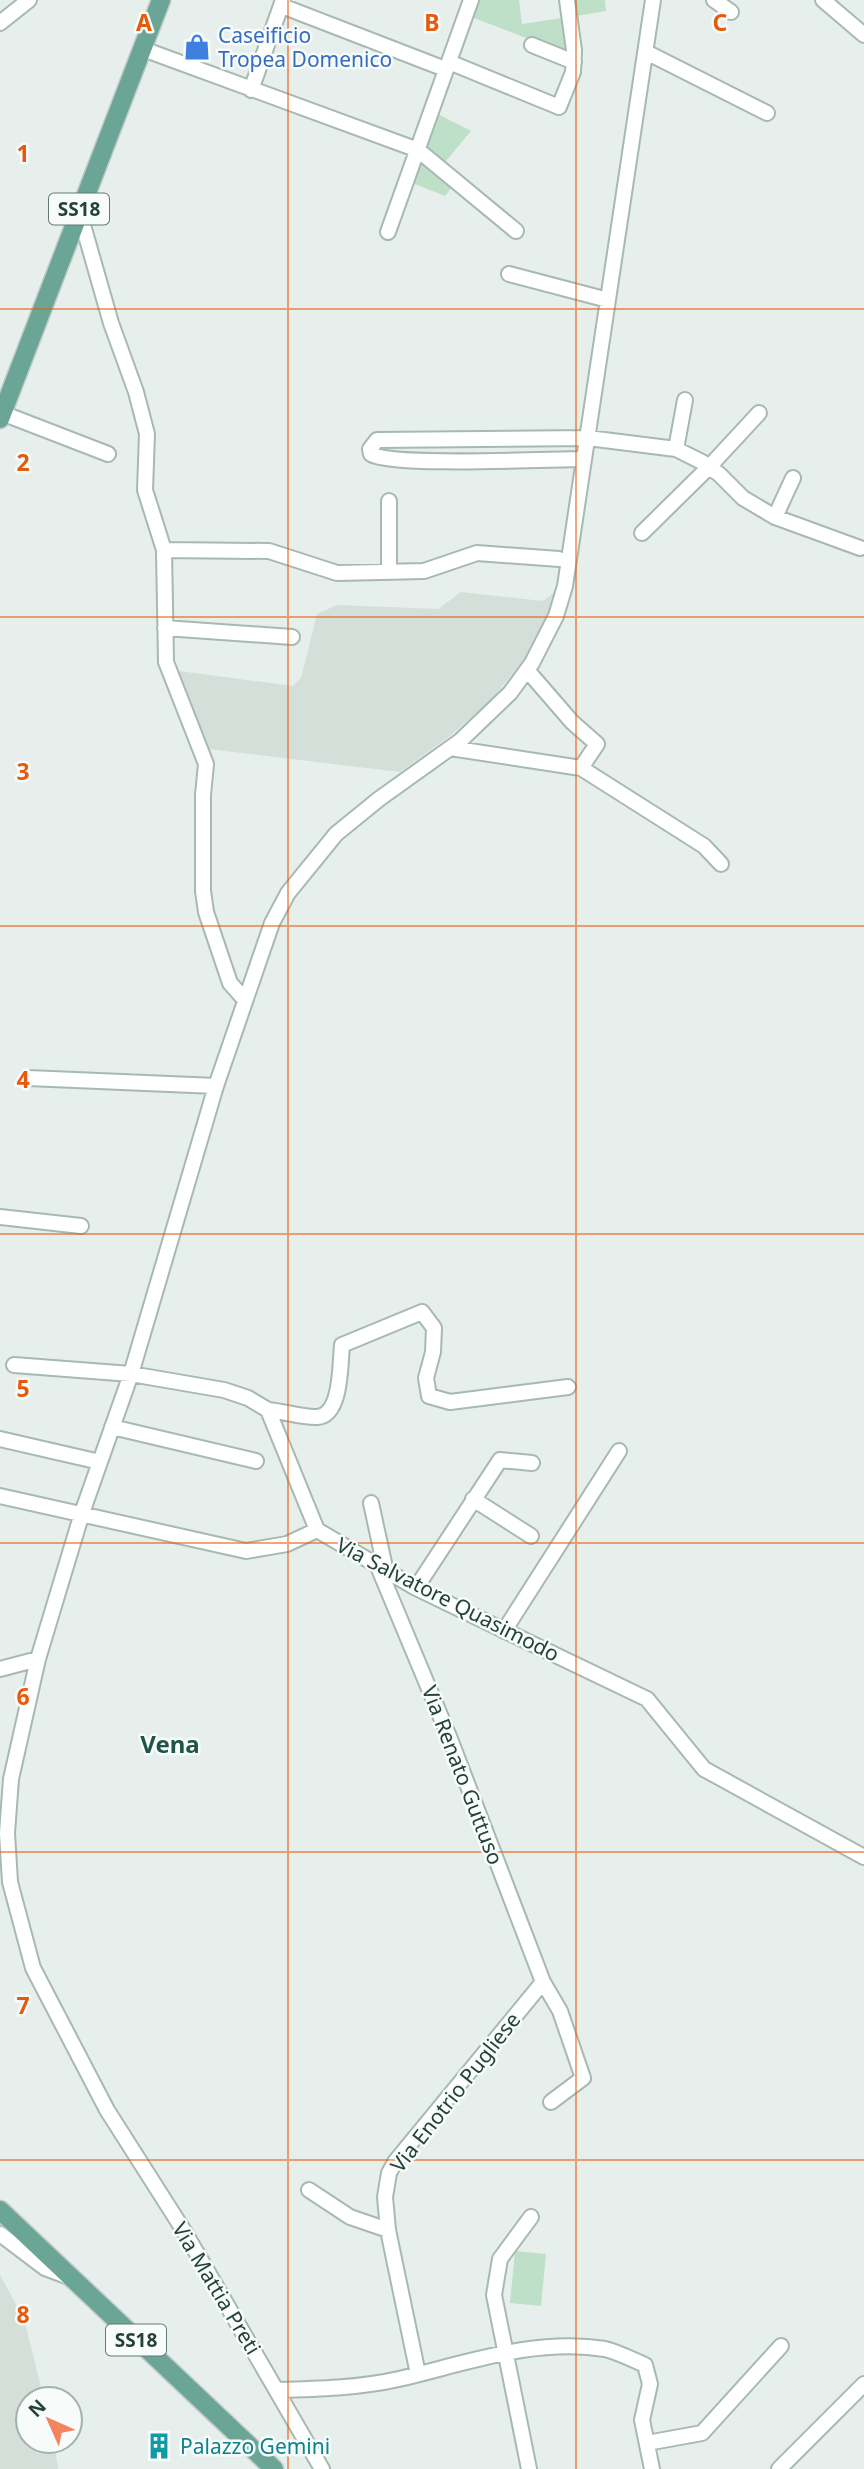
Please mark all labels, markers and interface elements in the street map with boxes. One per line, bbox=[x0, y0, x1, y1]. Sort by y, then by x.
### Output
text: A bbox=[136, 6, 152, 38]
text: B bbox=[424, 6, 440, 38]
text: C bbox=[713, 6, 728, 38]
place label: Caseificio Tropea Domenico bbox=[218, 21, 392, 73]
shop icon: Caseificio Tropea Domenico bbox=[182, 32, 212, 62]
text: 1 bbox=[16, 137, 30, 169]
road number: SS18 bbox=[49, 194, 109, 224]
text: 2 bbox=[16, 446, 30, 478]
text: 3 bbox=[16, 755, 30, 787]
text: 4 bbox=[16, 1063, 30, 1095]
text: 5 bbox=[16, 1372, 30, 1404]
street label: Via Salvatore Quasimodo bbox=[332, 1530, 564, 1668]
text: 6 bbox=[16, 1680, 30, 1712]
street label: Via Renato Guttuso bbox=[416, 1681, 510, 1869]
district label: Vena bbox=[140, 1727, 200, 1760]
text: 7 bbox=[16, 1989, 30, 2021]
street label: Via Enotrio Pugliese bbox=[384, 2006, 526, 2178]
street label: Via Mattia Preti bbox=[166, 2217, 268, 2359]
text: 8 bbox=[16, 2298, 30, 2330]
road number: SS18 bbox=[106, 2324, 166, 2356]
north arrow bbox=[14, 2385, 84, 2455]
text: N bbox=[22, 2393, 52, 2423]
building icon: Palazzo Gemini bbox=[144, 2431, 174, 2461]
place label: Palazzo Gemini bbox=[180, 2432, 330, 2460]

